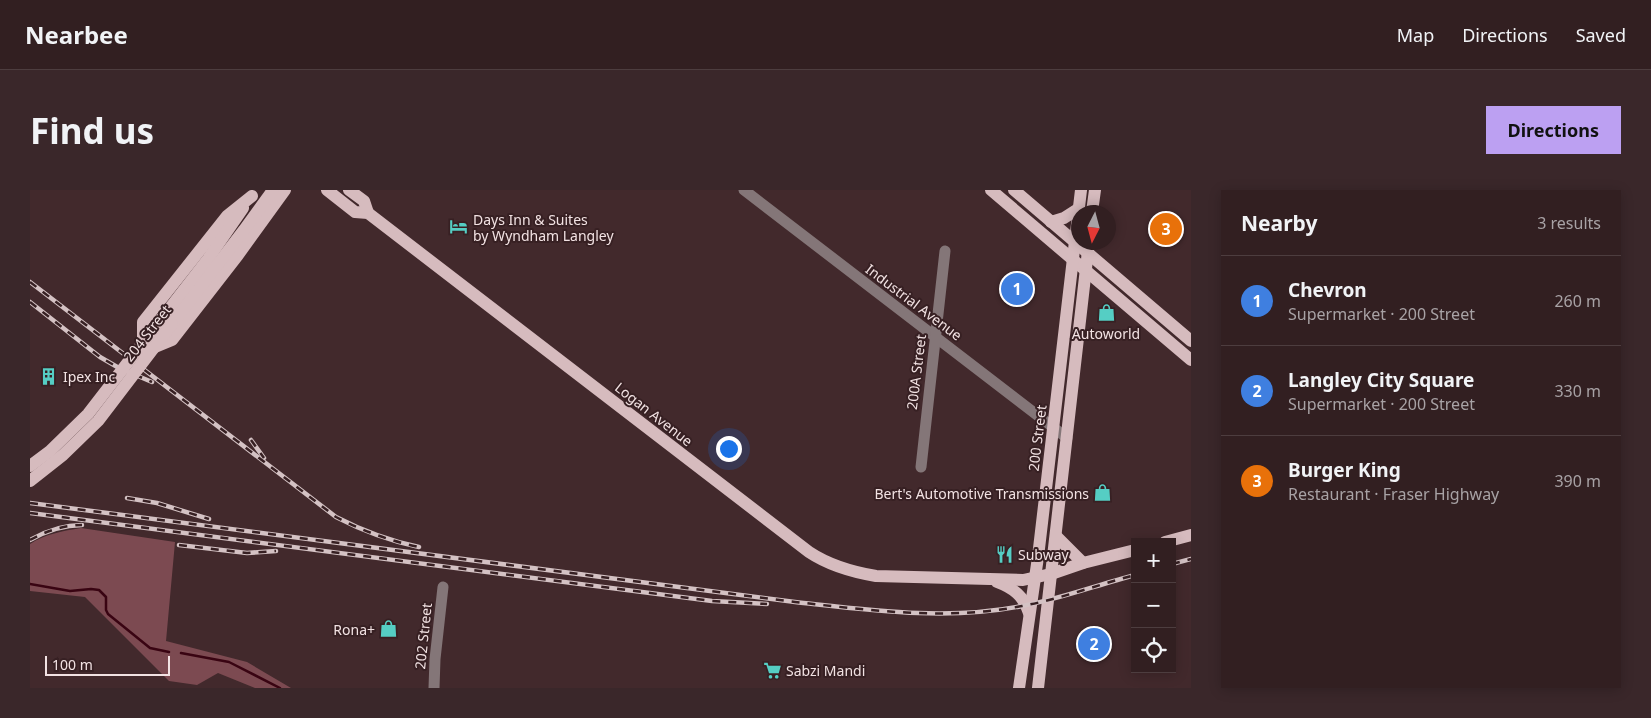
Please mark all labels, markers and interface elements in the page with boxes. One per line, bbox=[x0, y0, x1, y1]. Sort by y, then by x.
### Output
text: Nearbee bbox=[25, 18, 128, 51]
text: Map bbox=[1397, 23, 1434, 47]
text: Directions bbox=[1462, 23, 1548, 47]
text: Saved bbox=[1576, 23, 1626, 47]
button: Directions bbox=[1486, 106, 1621, 154]
text: Find us bbox=[30, 107, 154, 154]
north arrow bbox=[1071, 205, 1116, 250]
text: Nearby bbox=[1241, 209, 1317, 237]
place label: Days Inn & Suites by Wyndham Langley bbox=[473, 210, 614, 245]
pin: 3 bbox=[1150, 210, 1182, 248]
text: 3 results bbox=[1537, 212, 1601, 234]
hotel icon: Days Inn & Suites by Wyndham Langley bbox=[449, 217, 469, 237]
street label: Industrial Avenue bbox=[862, 259, 966, 345]
pin: 1 bbox=[1001, 270, 1033, 308]
text: Chevron bbox=[1288, 277, 1367, 303]
text: 1 bbox=[1252, 290, 1262, 312]
text: 260 m bbox=[1554, 290, 1601, 312]
street label: 204 Street bbox=[119, 301, 175, 365]
shop icon: Autoworld bbox=[1096, 303, 1116, 323]
text: Supermarket · 200 Street bbox=[1288, 303, 1475, 325]
place label: Autoworld bbox=[1072, 324, 1140, 343]
street label: 200A Street bbox=[902, 333, 930, 411]
building icon: Ipex Inc bbox=[39, 366, 59, 386]
place label: Ipex Inc bbox=[63, 367, 115, 386]
text: Langley City Square bbox=[1288, 367, 1474, 393]
street label: Logan Avenue bbox=[611, 378, 697, 450]
text: 2 bbox=[1252, 380, 1262, 402]
text: 330 m bbox=[1554, 380, 1601, 402]
text: Supermarket · 200 Street bbox=[1288, 393, 1475, 415]
street label: 200 Street bbox=[1024, 404, 1050, 472]
your location bbox=[716, 436, 742, 462]
text: Burger King bbox=[1288, 457, 1401, 483]
text: 3 bbox=[1252, 470, 1262, 492]
text: 390 m bbox=[1554, 470, 1601, 492]
shop icon: Bert's Automotive Transmissions bbox=[1093, 483, 1113, 503]
text: Restaurant · Fraser Highway bbox=[1288, 483, 1499, 505]
place label: Bert's Automotive Transmissions bbox=[874, 484, 1089, 503]
map controls bbox=[1131, 538, 1176, 673]
button: + bbox=[1131, 538, 1176, 583]
restaurant icon: Subway bbox=[994, 544, 1014, 564]
place label: Subway bbox=[1018, 545, 1070, 564]
button: − bbox=[1131, 583, 1176, 628]
street label: 202 Street bbox=[410, 602, 436, 670]
shop icon: Rona+ bbox=[379, 619, 399, 639]
place label: Rona+ bbox=[333, 620, 375, 639]
pin: 2 bbox=[1078, 625, 1110, 663]
button: locate bbox=[1131, 628, 1176, 673]
scale bar bbox=[45, 653, 170, 676]
text: 100 m bbox=[52, 655, 93, 674]
supermarket icon: Sabzi Mandi bbox=[762, 660, 782, 680]
place label: Sabzi Mandi bbox=[786, 661, 865, 680]

